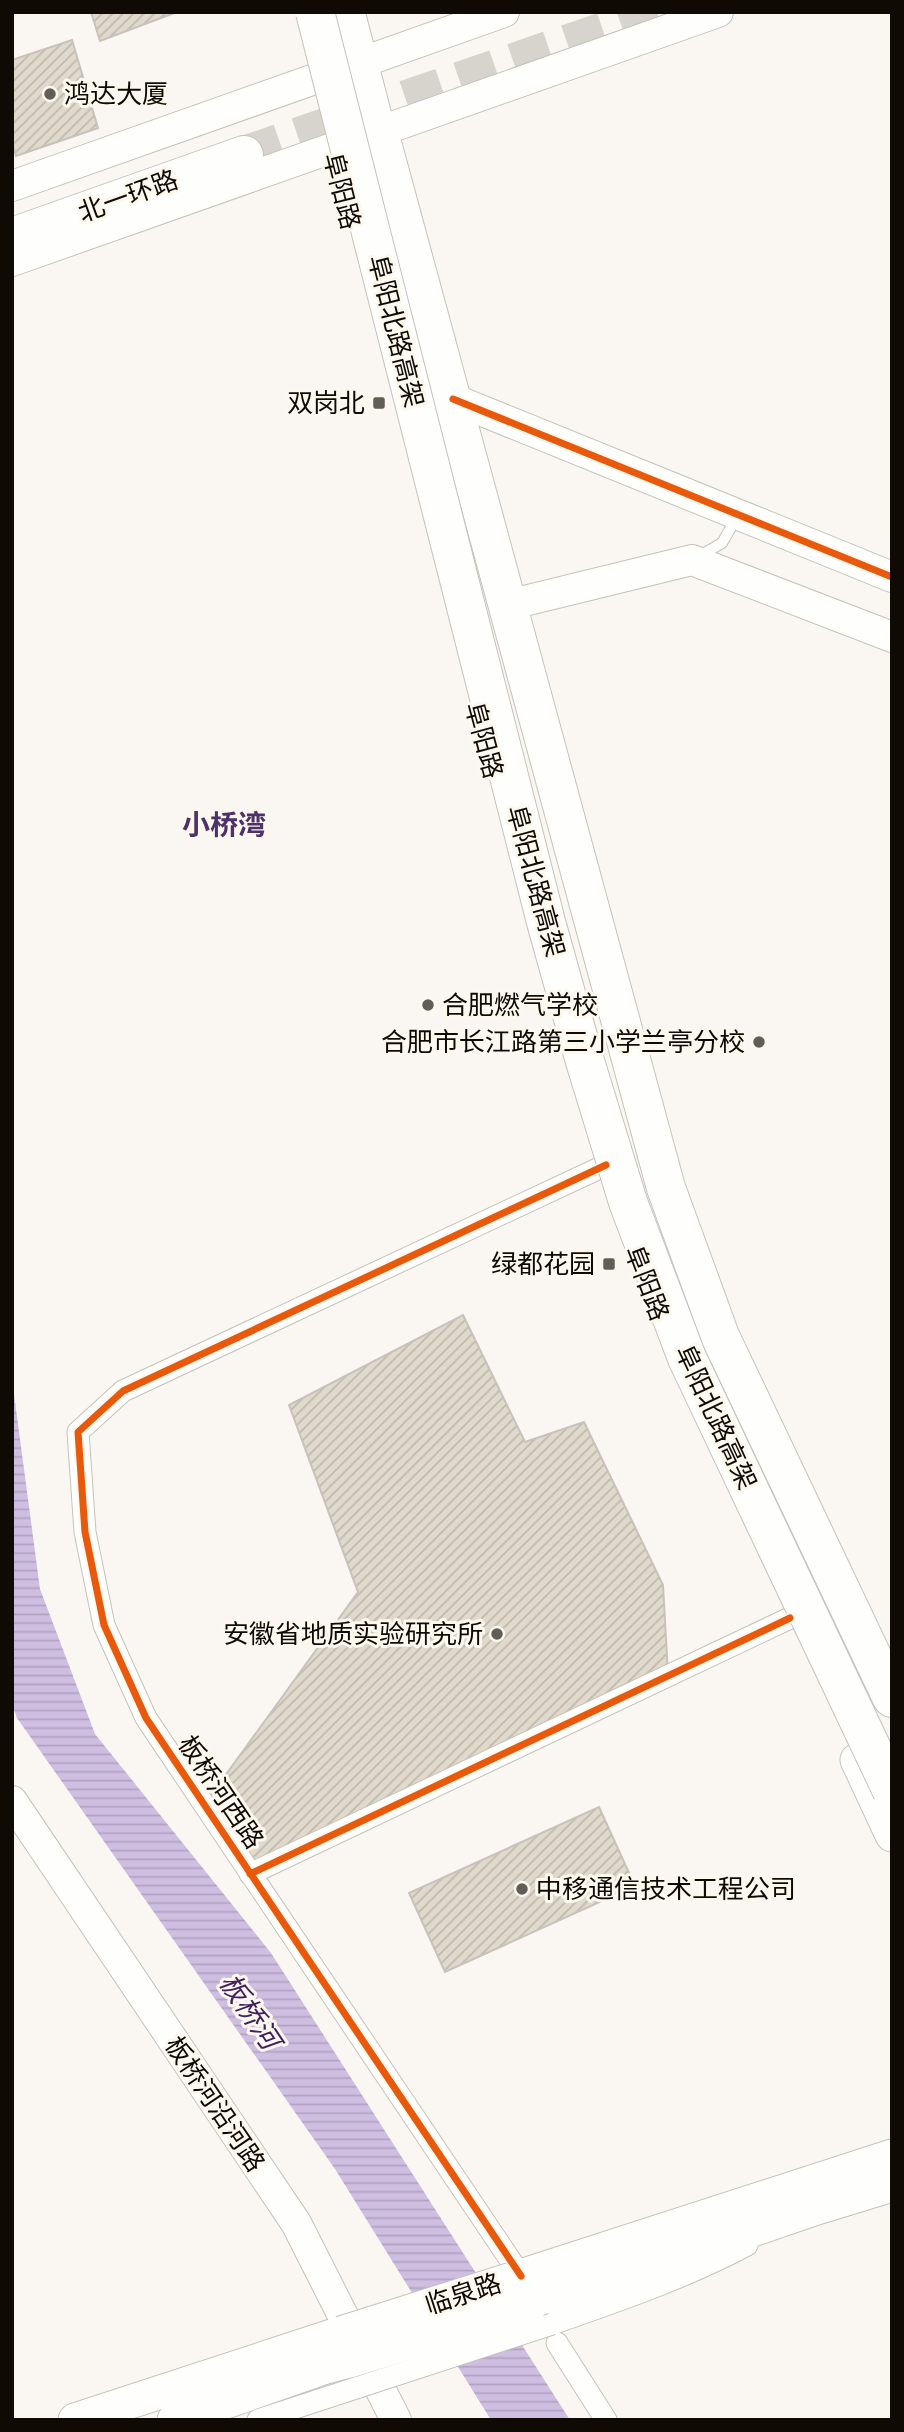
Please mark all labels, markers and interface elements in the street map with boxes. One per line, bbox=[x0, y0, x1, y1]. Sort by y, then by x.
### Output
place label: 鸿达大厦 bbox=[64, 78, 168, 110]
marker: 鸿达大厦 bbox=[42, 86, 58, 102]
street label: 阜阳路 bbox=[317, 149, 367, 233]
street label: 北一环路 bbox=[74, 163, 182, 229]
street label: 阜阳北路高架 bbox=[362, 251, 430, 411]
place label: 双岗北 bbox=[287, 387, 365, 419]
marker: 双岗北 bbox=[371, 395, 387, 411]
street label: 阜阳路 bbox=[458, 698, 510, 782]
street label: 阜阳北路高架 bbox=[500, 802, 572, 960]
district label: 小桥湾 bbox=[182, 808, 266, 842]
place label: 合肥燃气学校 bbox=[442, 989, 598, 1021]
marker: 合肥燃气学校 bbox=[420, 997, 436, 1013]
place label: 合肥市长江路第三小学兰亭分校 bbox=[381, 1026, 745, 1058]
marker: 合肥市长江路第三小学兰亭分校 bbox=[751, 1034, 767, 1050]
street label: 阜阳路 bbox=[618, 1241, 676, 1325]
place label: 绿都花园 bbox=[491, 1248, 595, 1280]
marker: 绿都花园 bbox=[601, 1256, 617, 1272]
street label: 阜阳北路高架 bbox=[669, 1340, 763, 1494]
place label: 安徽省地质实验研究所 bbox=[223, 1618, 483, 1650]
marker: 安徽省地质实验研究所 bbox=[489, 1626, 505, 1642]
street label: 板桥河西路 bbox=[171, 1729, 271, 1855]
place label: 中移通信技术工程公司 bbox=[536, 1873, 796, 1905]
marker: 中移通信技术工程公司 bbox=[514, 1881, 530, 1897]
water label: 板桥河 bbox=[212, 1967, 290, 2059]
street label: 板桥河沿河路 bbox=[158, 2030, 272, 2178]
street label: 临泉路 bbox=[421, 2267, 505, 2321]

